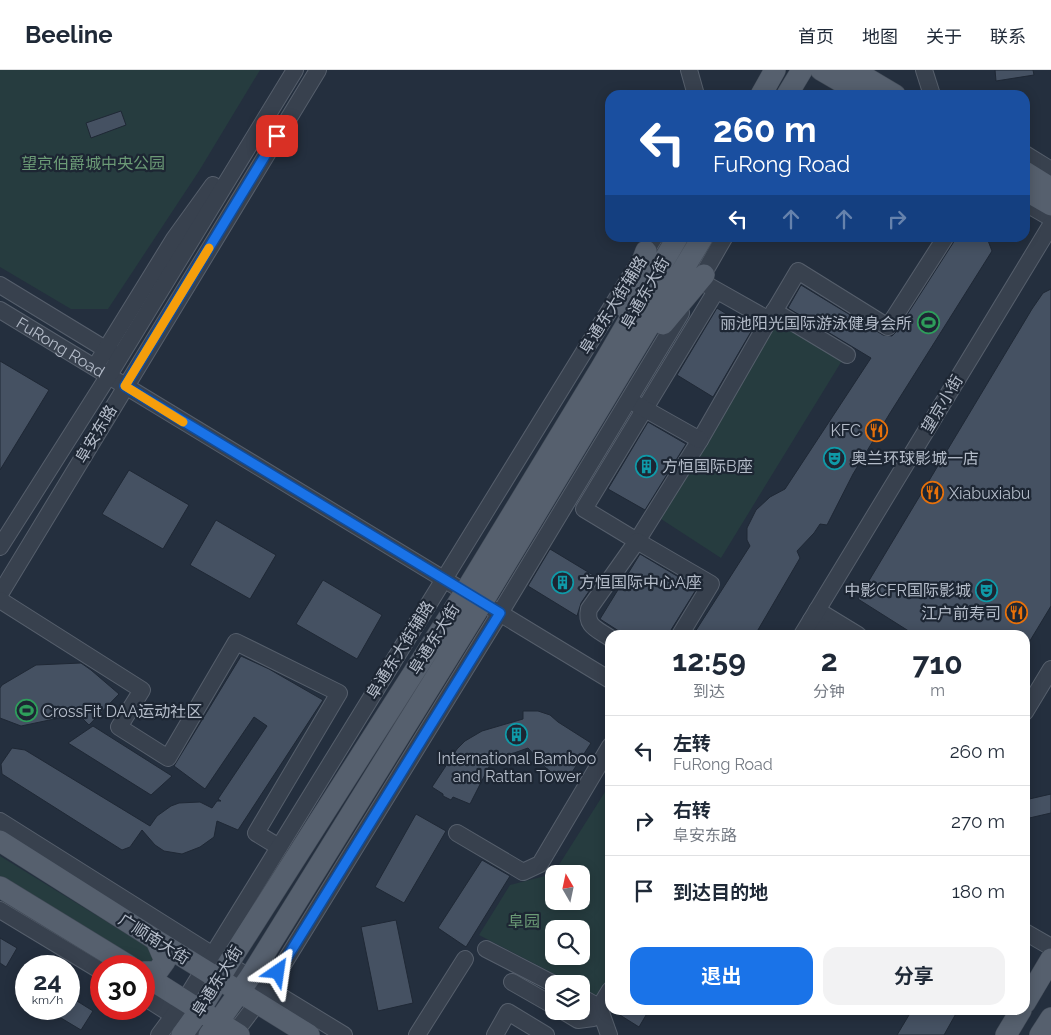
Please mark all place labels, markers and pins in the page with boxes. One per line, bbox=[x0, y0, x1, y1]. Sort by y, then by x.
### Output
pin bbox=[256, 115, 298, 157]
sports icon: 丽池阳光国际游泳健身会所 bbox=[916, 311, 940, 335]
place label: 丽池阳光国际游泳健身会所 bbox=[720, 314, 912, 333]
restaurant icon: KFC bbox=[865, 418, 889, 442]
place label: KFC bbox=[831, 421, 861, 440]
theatre icon: 奥兰环球影城一店 bbox=[823, 446, 847, 470]
place label: 奥兰环球影城一店 bbox=[851, 449, 979, 468]
building icon: 方恒国际B座 bbox=[634, 454, 658, 478]
place label: 方恒国际B座 bbox=[662, 457, 753, 476]
restaurant icon: Xiabuxiabu bbox=[921, 481, 945, 505]
place label: Xiabuxiabu bbox=[949, 484, 1030, 503]
building icon: 方恒国际中心A座 bbox=[551, 570, 575, 594]
place label: 方恒国际中心A座 bbox=[579, 573, 702, 592]
theatre icon: 中影CFR国际影城 bbox=[975, 578, 999, 602]
place label: 中影CFR国际影城 bbox=[844, 581, 971, 600]
restaurant icon: 江户前寿司 bbox=[1005, 601, 1029, 625]
place label: 江户前寿司 bbox=[921, 604, 1001, 623]
sports icon: CrossFit DAA运动社区 bbox=[14, 699, 38, 723]
place label: CrossFit DAA运动社区 bbox=[42, 702, 202, 721]
building icon: International Bamboo and Rattan Tower bbox=[505, 722, 529, 746]
place label: International Bamboo and Rattan Tower bbox=[438, 749, 596, 786]

